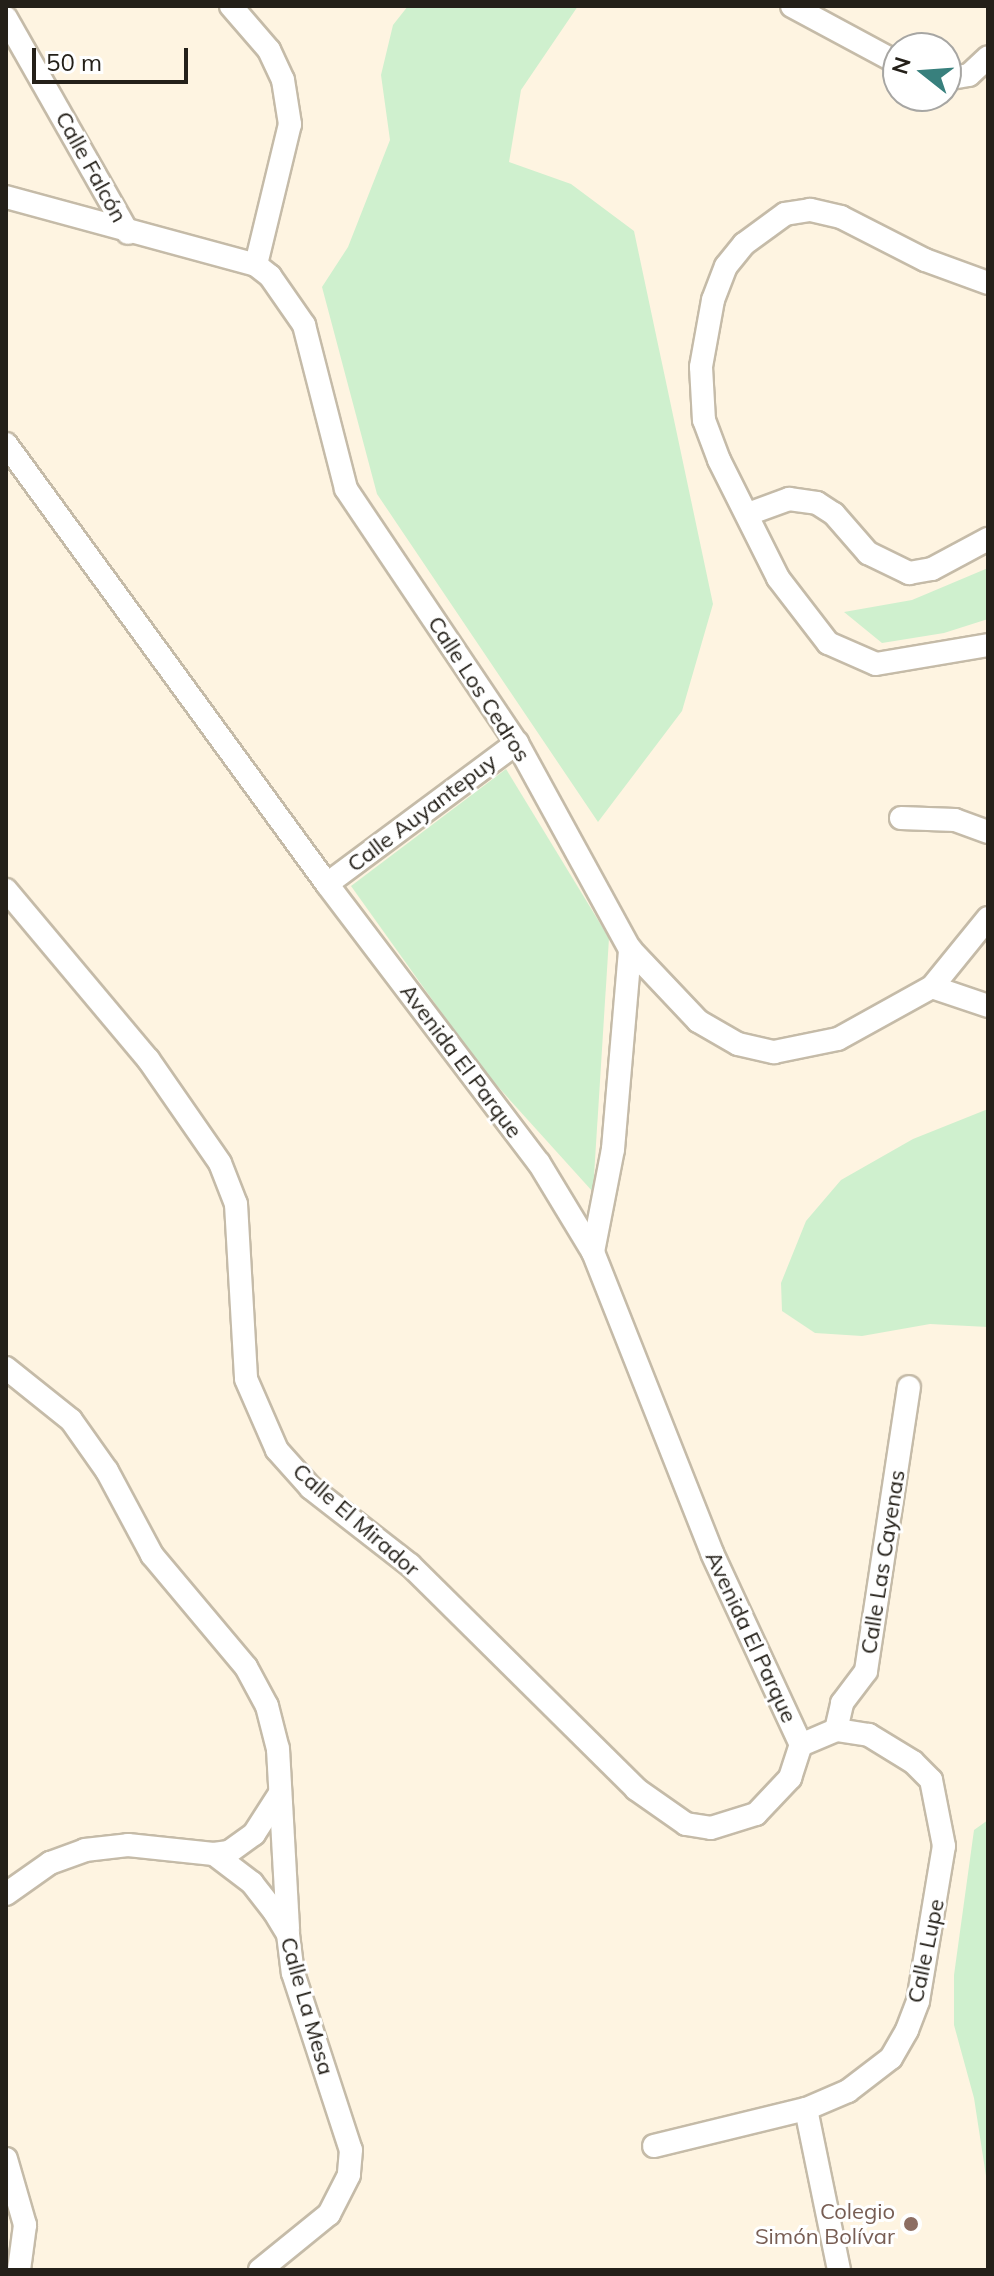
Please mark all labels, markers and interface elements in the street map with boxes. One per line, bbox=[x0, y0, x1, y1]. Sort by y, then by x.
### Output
scale bar bbox=[36, 32, 192, 82]
north arrow bbox=[882, 32, 962, 112]
text: 50 m bbox=[46, 47, 102, 77]
text: N bbox=[885, 54, 917, 78]
street label: Calle Falcón bbox=[50, 107, 132, 227]
street label: Calle Los Cedros bbox=[422, 611, 536, 767]
street label: Calle Auyantepuy bbox=[342, 748, 502, 878]
street label: Avenida El Parque bbox=[395, 979, 527, 1143]
street label: Calle El Mirador bbox=[287, 1458, 425, 1582]
street label: Calle Las Cayenas bbox=[855, 1468, 911, 1656]
street label: Avenida El Parque bbox=[700, 1547, 802, 1727]
street label: Calle Lupe bbox=[902, 1897, 950, 2005]
street label: Calle La Mesa bbox=[275, 1934, 339, 2078]
place label: Colegio Simón Bolívar bbox=[755, 2198, 895, 2250]
marker: Colegio Simón Bolívar bbox=[902, 2215, 920, 2233]

